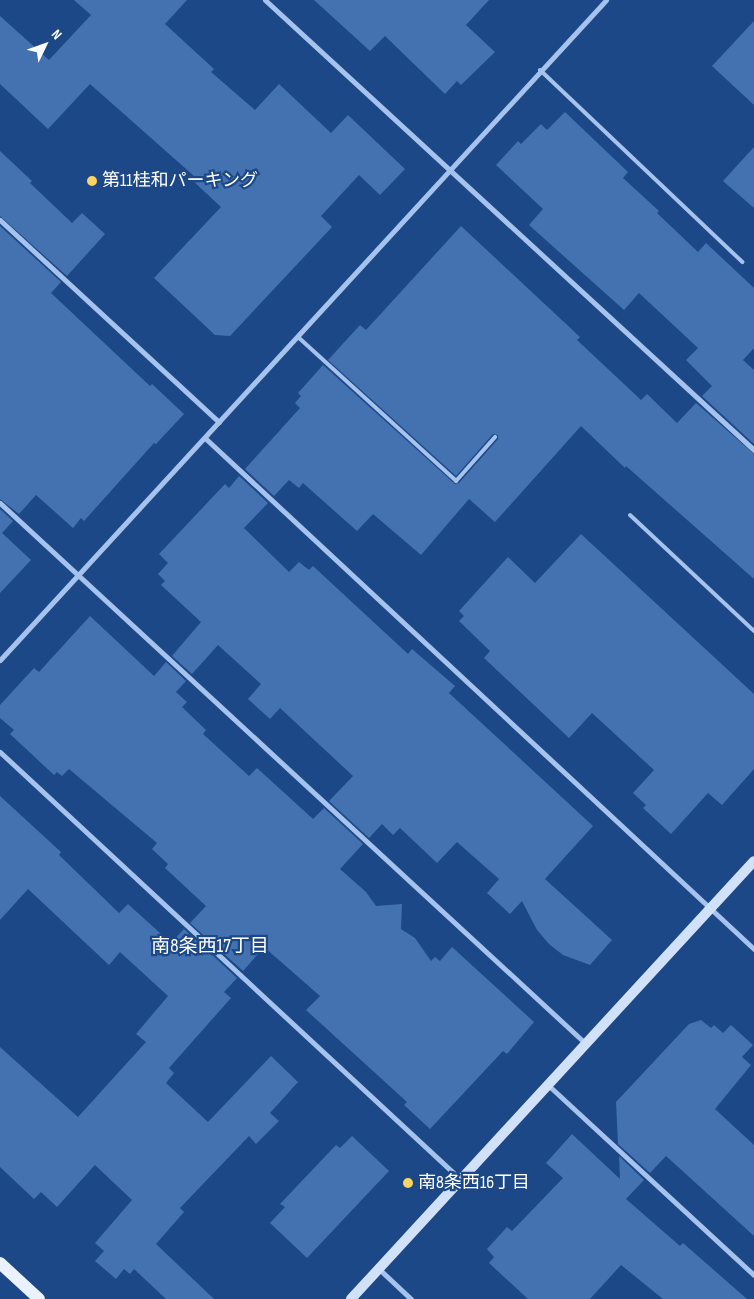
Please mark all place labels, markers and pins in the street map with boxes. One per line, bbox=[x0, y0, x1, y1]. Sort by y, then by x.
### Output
place label: 第11桂和パーキング bbox=[102, 170, 259, 192]
marker: 第11桂和パーキング bbox=[86, 175, 98, 187]
place label: 南8条西16丁目 bbox=[418, 1172, 530, 1194]
marker: 南8条西16丁目 bbox=[402, 1177, 414, 1189]

